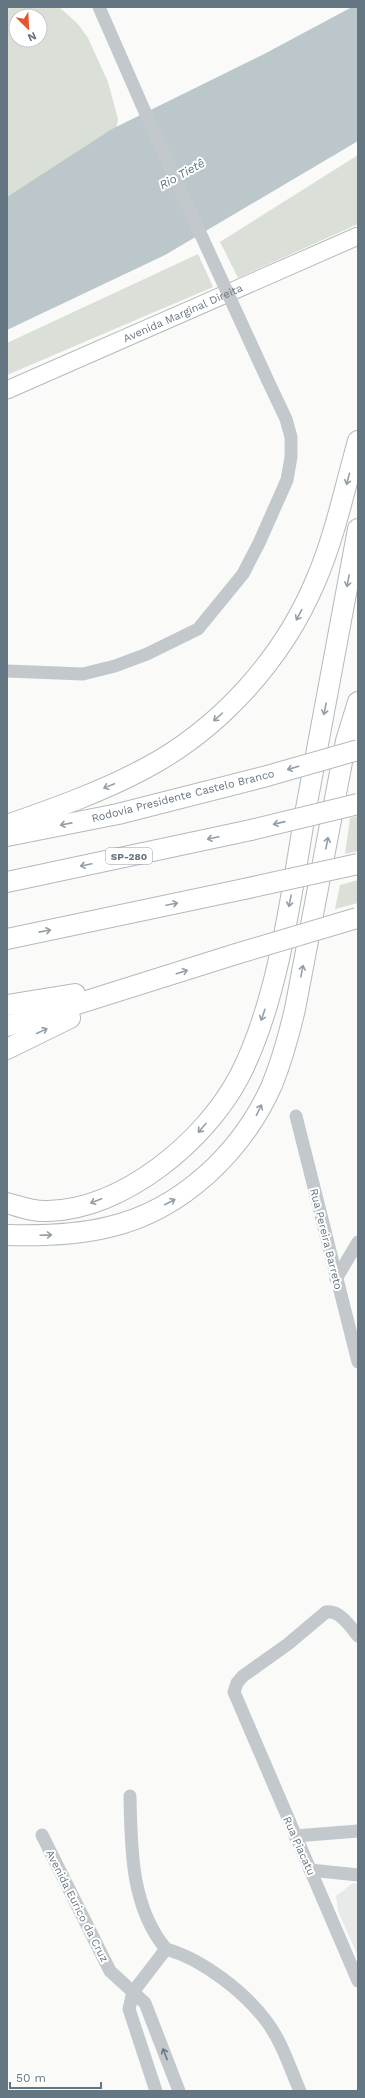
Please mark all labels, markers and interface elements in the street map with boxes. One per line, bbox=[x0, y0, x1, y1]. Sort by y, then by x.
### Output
north arrow bbox=[8, 8, 48, 48]
text: N bbox=[25, 29, 38, 44]
water label: Rio Tietê bbox=[157, 156, 207, 192]
street label: Avenida Marginal Direita bbox=[121, 281, 245, 345]
one-way arrow bbox=[344, 472, 351, 485]
one-way arrow bbox=[344, 574, 352, 587]
one-way arrow bbox=[294, 609, 302, 621]
one-way arrow bbox=[320, 702, 328, 715]
one-way arrow bbox=[213, 712, 223, 721]
one-way arrow bbox=[287, 765, 300, 773]
street label: Rodovia Presidente Castelo Branco bbox=[90, 767, 276, 825]
one-way arrow bbox=[104, 783, 116, 791]
one-way arrow bbox=[273, 820, 286, 827]
one-way arrow bbox=[60, 821, 73, 829]
one-way arrow bbox=[207, 834, 220, 842]
one-way arrow bbox=[323, 837, 331, 850]
road number: SP-280 bbox=[106, 848, 152, 864]
one-way arrow bbox=[80, 861, 93, 869]
one-way arrow bbox=[286, 894, 294, 907]
one-way arrow bbox=[166, 900, 179, 908]
one-way arrow bbox=[38, 927, 51, 935]
one-way arrow bbox=[299, 965, 307, 978]
one-way arrow bbox=[175, 967, 187, 975]
one-way arrow bbox=[259, 1008, 266, 1021]
one-way arrow bbox=[35, 1027, 47, 1034]
one-way arrow bbox=[256, 1104, 263, 1116]
one-way arrow bbox=[197, 1123, 206, 1133]
street label: Rua Pereira Barreto bbox=[307, 1187, 345, 1291]
one-way arrow bbox=[90, 1197, 102, 1205]
one-way arrow bbox=[164, 1198, 176, 1206]
one-way arrow bbox=[39, 1232, 52, 1239]
street label: Rua Piacatu bbox=[280, 1815, 318, 1877]
street label: Avenida Eurico da Cruz bbox=[43, 1848, 111, 1964]
one-way arrow bbox=[160, 2049, 168, 2061]
scale bar bbox=[10, 2064, 101, 2090]
text: 50 m bbox=[16, 2071, 46, 2085]

